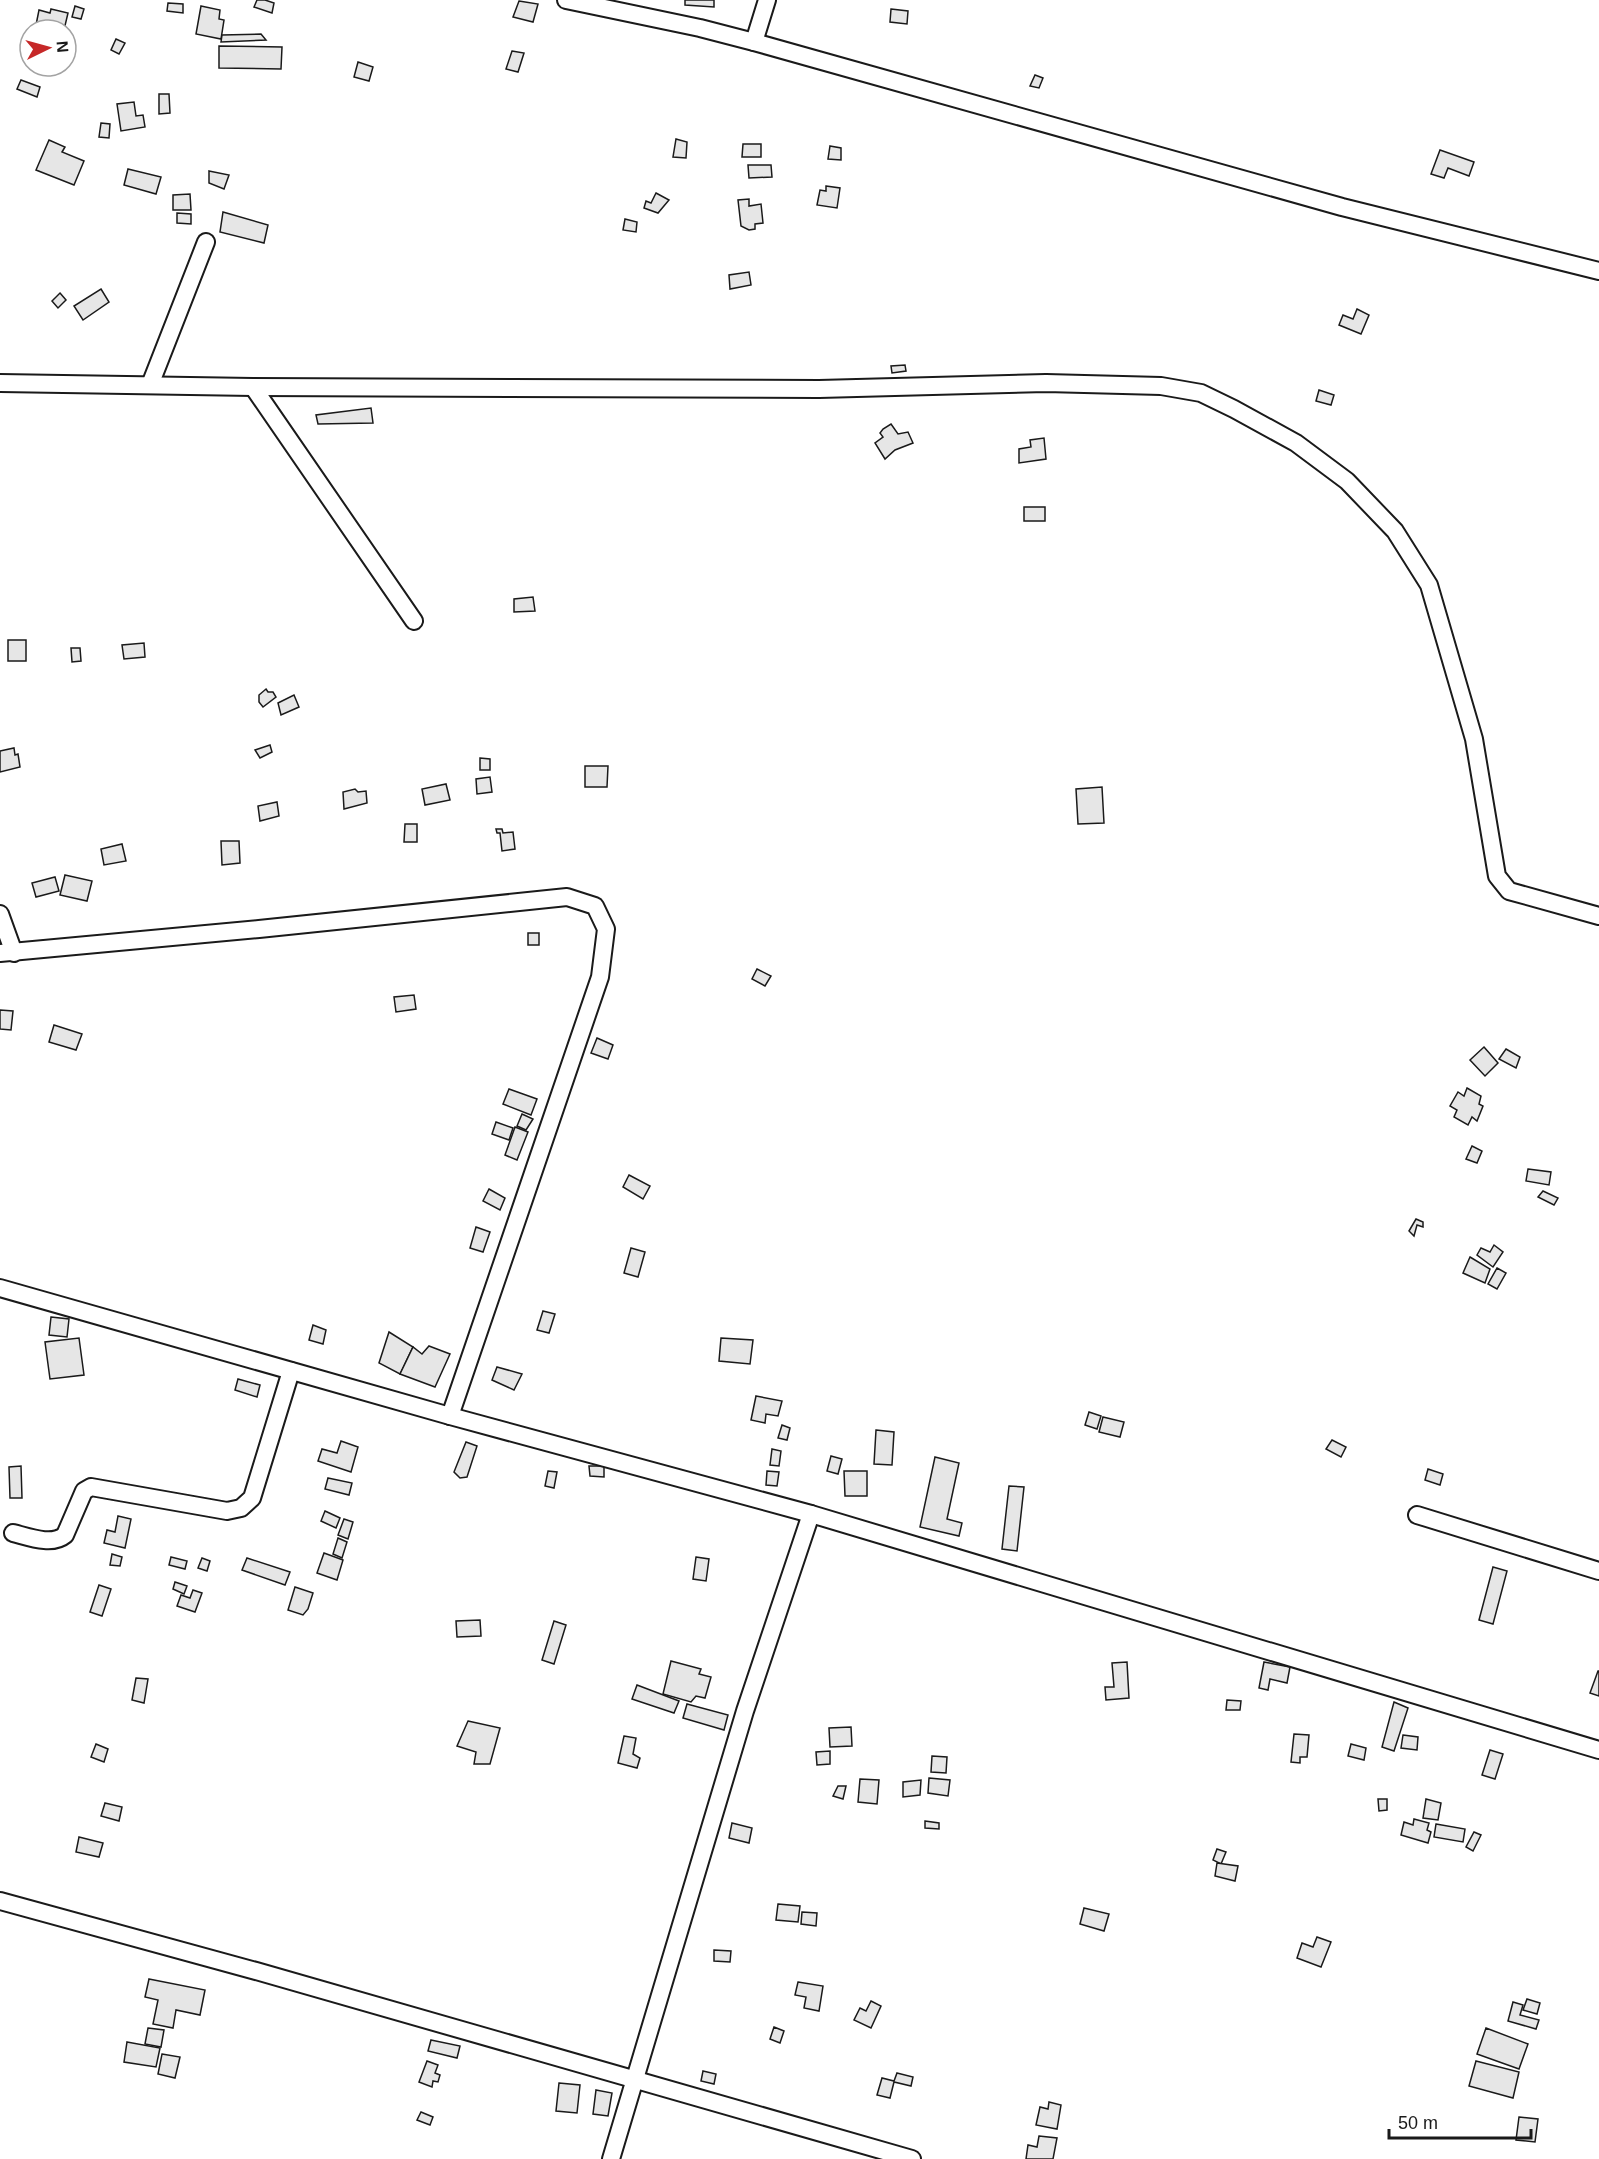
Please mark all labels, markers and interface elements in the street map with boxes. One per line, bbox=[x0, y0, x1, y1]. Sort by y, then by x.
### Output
north arrow bbox=[18, 18, 78, 78]
text: N bbox=[53, 40, 71, 53]
scale bar bbox=[1389, 2102, 1532, 2140]
text: 50 m bbox=[1398, 2113, 1438, 2133]

